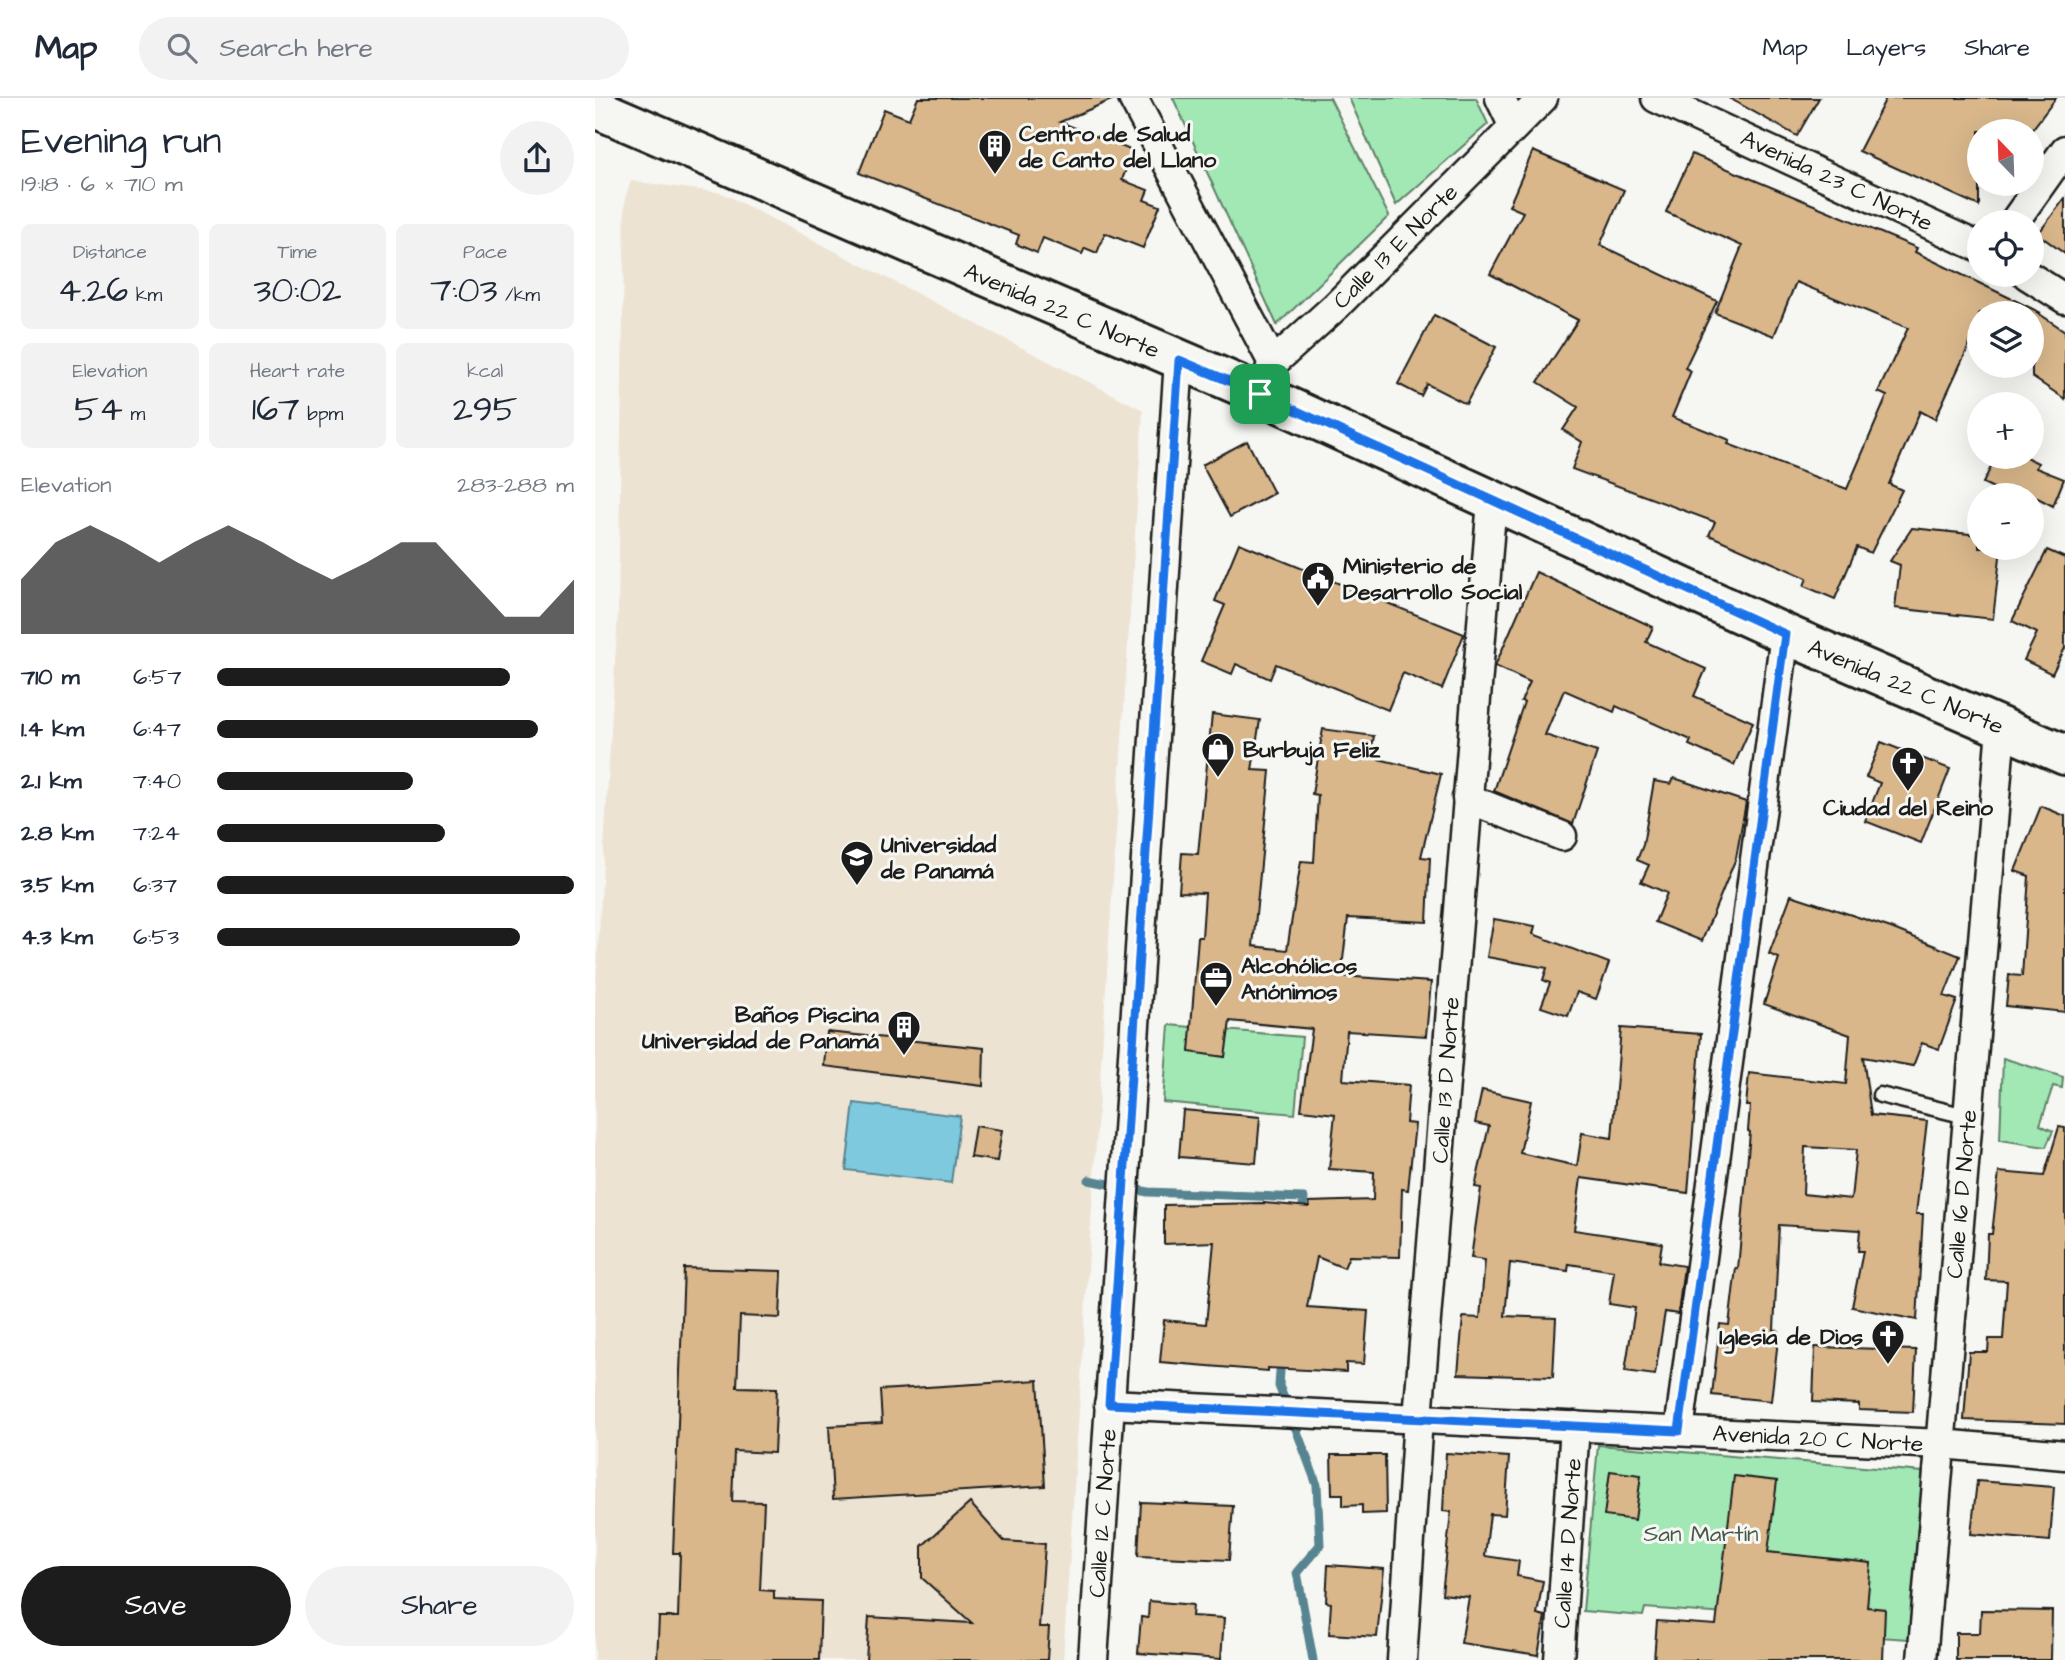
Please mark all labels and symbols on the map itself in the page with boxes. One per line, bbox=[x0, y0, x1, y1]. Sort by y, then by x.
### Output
place label: Centro de Salud de Canto del Llano bbox=[1018, 118, 1216, 176]
north arrow bbox=[1967, 119, 2044, 196]
street label: Avenida 23 C Norte bbox=[1735, 122, 1938, 239]
building icon: Centro de Salud de Canto del Llano bbox=[976, 127, 1014, 176]
street label: Calle 13 E Norte bbox=[1326, 177, 1465, 316]
street label: Avenida 22 C Norte bbox=[959, 255, 1164, 367]
pin bbox=[1230, 364, 1290, 424]
place label: Ministerio de Desarrollo Social bbox=[1343, 550, 1523, 608]
public building icon: Ministerio de Desarrollo Social bbox=[1299, 559, 1337, 608]
street label: Avenida 22 C Norte bbox=[1803, 631, 2008, 743]
shop icon: Burbuja Feliz bbox=[1199, 730, 1237, 779]
place label: Burbuja Feliz bbox=[1243, 734, 1381, 766]
church icon: Ciudad del Reino bbox=[1889, 744, 1927, 793]
place label: Ciudad del Reino bbox=[1823, 792, 1993, 824]
place label: Universidad de Panamá bbox=[880, 829, 996, 887]
school or university icon: Universidad de Panamá bbox=[838, 838, 876, 887]
place label: Alcohólicos Anónimos bbox=[1241, 950, 1358, 1008]
office icon: Alcohólicos Anónimos bbox=[1197, 959, 1235, 1008]
street label: Calle 13 D Norte bbox=[1424, 996, 1468, 1164]
place label: Baños Piscina Universidad de Panamá bbox=[642, 999, 879, 1057]
building icon: Baños Piscina Universidad de Panamá bbox=[885, 1008, 923, 1057]
street label: Calle 16 D Norte bbox=[1939, 1108, 1985, 1280]
church icon: Iglesia de Dios bbox=[1869, 1317, 1907, 1366]
place label: Iglesia de Dios bbox=[1719, 1321, 1863, 1354]
street label: Avenida 20 C Norte bbox=[1712, 1418, 1924, 1460]
street label: Calle 12 C Norte bbox=[1081, 1427, 1125, 1599]
street label: Calle 14 D Norte bbox=[1546, 1457, 1590, 1629]
park label: San Martín bbox=[1644, 1518, 1758, 1550]

